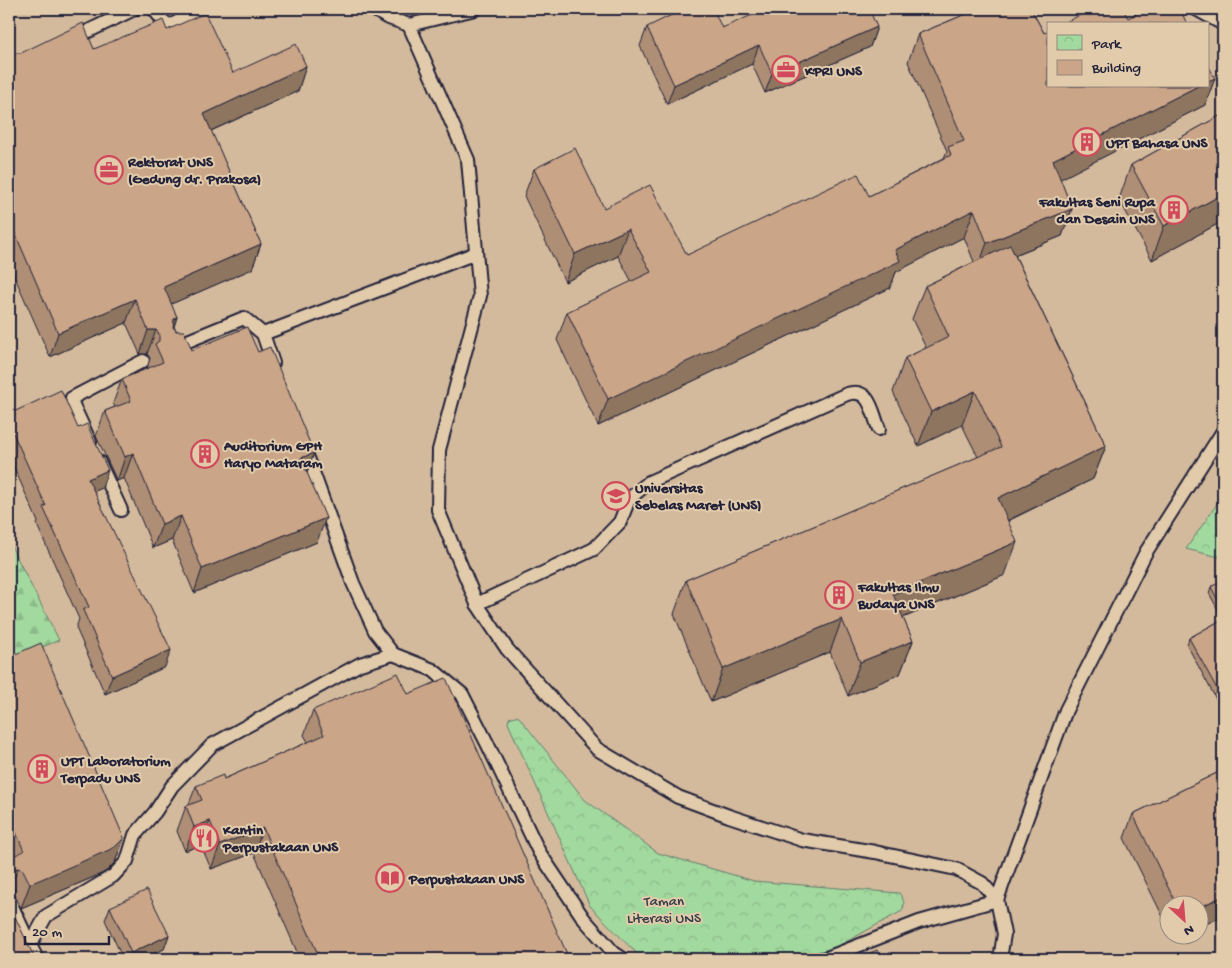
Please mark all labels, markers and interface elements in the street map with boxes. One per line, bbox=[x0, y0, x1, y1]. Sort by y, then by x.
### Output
legend bbox=[1047, 22, 1210, 88]
text: Park bbox=[1091, 36, 1122, 54]
office icon: KPRI UNS bbox=[771, 55, 801, 85]
text: Building bbox=[1091, 60, 1141, 78]
place label: KPRI UNS bbox=[804, 63, 863, 81]
building icon: UPT Bahasa UNS bbox=[1072, 127, 1102, 157]
place label: UPT Bahasa UNS bbox=[1106, 135, 1208, 153]
place label: Rektorat UNS (Gedung dr. Prakosa) bbox=[127, 154, 261, 189]
office icon: Rektorat UNS (Gedung dr. Prakosa) bbox=[94, 155, 124, 185]
place label: Fakultas Seni Rupa dan Desain UNS bbox=[1038, 194, 1156, 229]
building icon: Fakultas Seni Rupa dan Desain UNS bbox=[1159, 195, 1189, 225]
place label: Auditorium GPH Haryo Mataram bbox=[223, 438, 323, 473]
building icon: Auditorium GPH Haryo Mataram bbox=[190, 439, 220, 469]
place label: Universitas Sebelas Maret (UNS) bbox=[635, 480, 761, 515]
school or university icon: Universitas Sebelas Maret (UNS) bbox=[601, 481, 631, 511]
place label: Fakultas Ilmu Budaya UNS bbox=[857, 579, 940, 614]
building icon: Fakultas Ilmu Budaya UNS bbox=[824, 580, 854, 610]
place label: UPT Laboratorium Terpadu UNS bbox=[60, 753, 171, 788]
building icon: UPT Laboratorium Terpadu UNS bbox=[27, 754, 57, 784]
place label: Kantin Perpustakaan UNS bbox=[222, 822, 339, 857]
restaurant icon: Kantin Perpustakaan UNS bbox=[189, 823, 219, 853]
library icon: Perpustakaan UNS bbox=[375, 863, 405, 893]
place label: Perpustakaan UNS bbox=[408, 871, 525, 889]
park label: Taman Literasi UNS bbox=[627, 893, 701, 928]
north arrow bbox=[1160, 896, 1210, 946]
scale bar bbox=[25, 913, 109, 945]
text: N bbox=[1181, 920, 1196, 939]
text: 20 m bbox=[32, 924, 62, 942]

